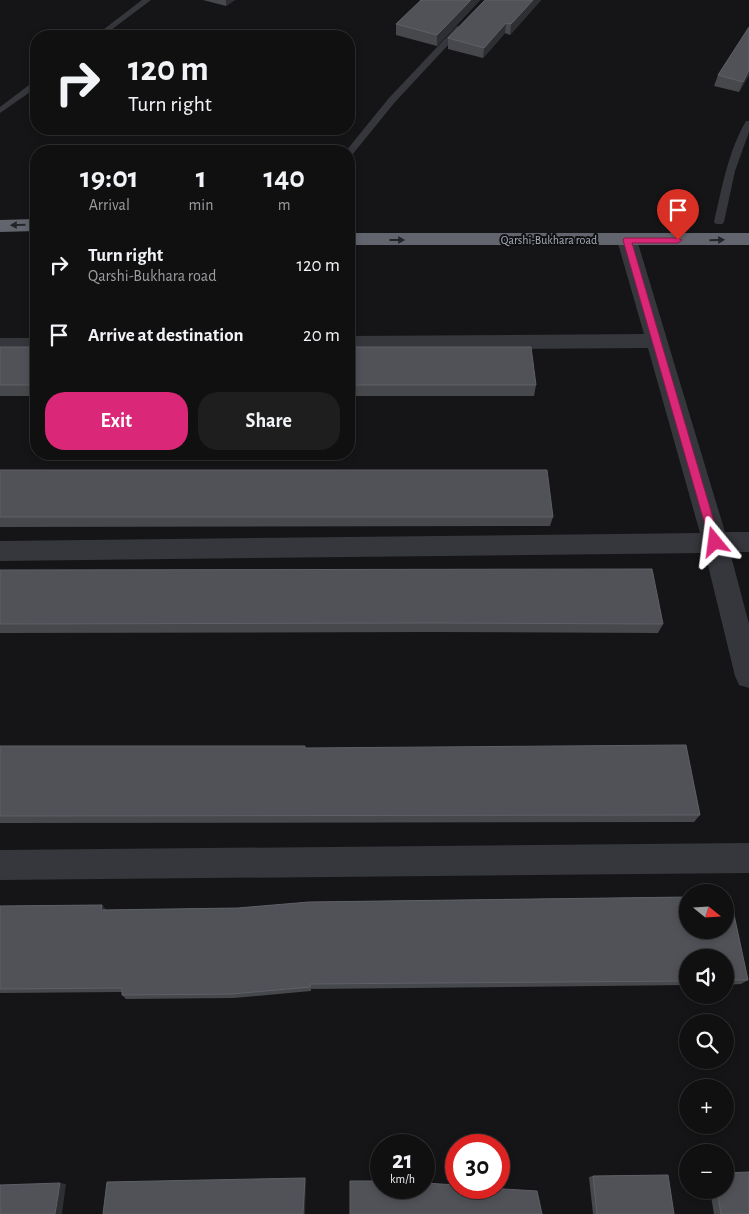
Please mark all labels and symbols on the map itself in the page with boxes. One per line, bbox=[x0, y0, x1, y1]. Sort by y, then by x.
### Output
pin bbox=[657, 189, 699, 240]
one-way arrow bbox=[10, 221, 26, 229]
street label: Qarshi-Bukhara road bbox=[501, 234, 597, 247]
one-way arrow bbox=[390, 236, 406, 244]
one-way arrow bbox=[710, 236, 726, 244]
position arrow bbox=[688, 515, 740, 567]
north arrow bbox=[679, 884, 734, 939]
speed limit sign: 30 bbox=[445, 1134, 510, 1199]

